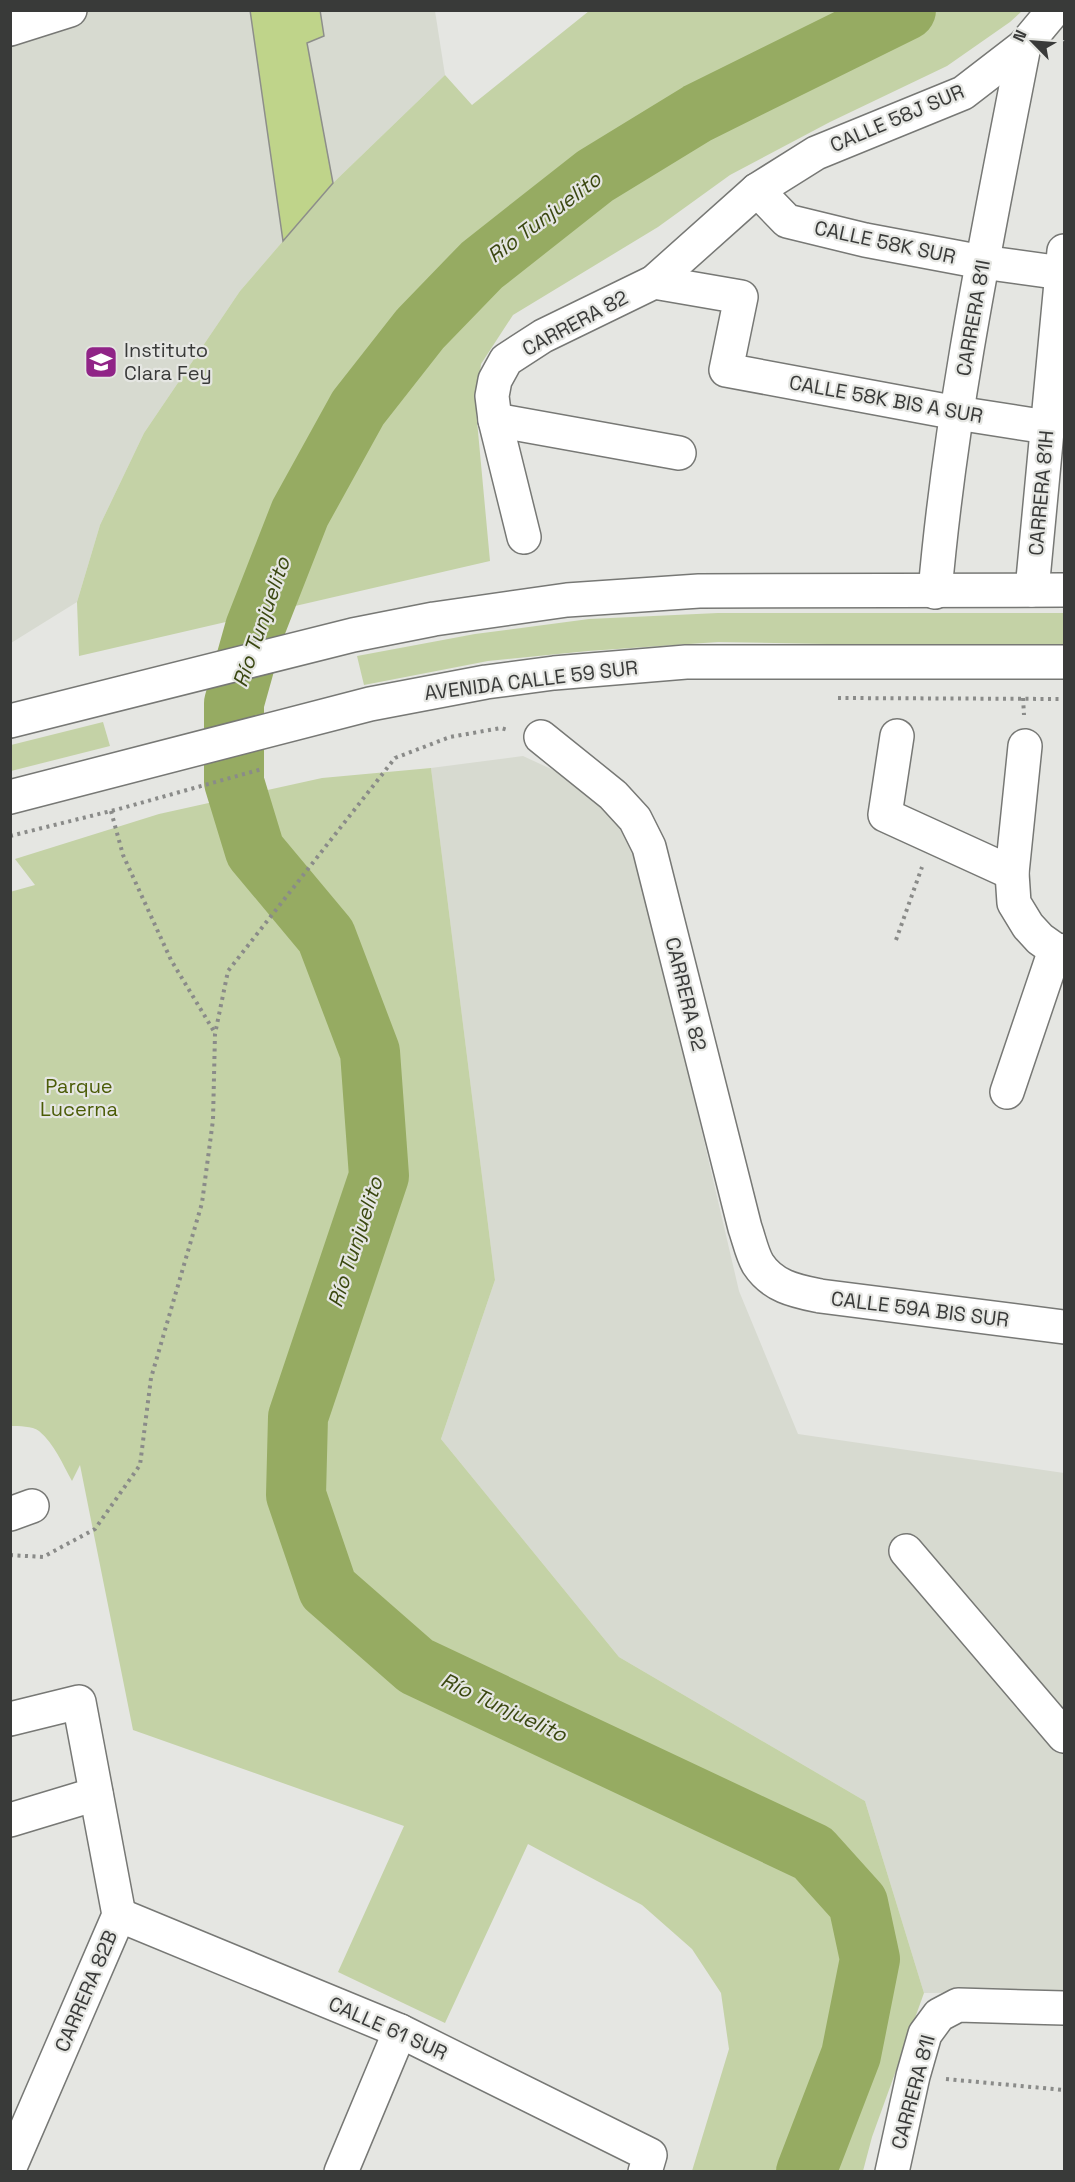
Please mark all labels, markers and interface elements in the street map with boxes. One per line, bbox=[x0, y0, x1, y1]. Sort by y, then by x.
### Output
north arrow bbox=[1003, 12, 1063, 72]
text: N bbox=[1008, 27, 1032, 45]
street label: CALLE 58J SUR bbox=[826, 78, 968, 158]
water label: Río Tunjuelito bbox=[482, 165, 607, 269]
street label: CALLE 58K SUR bbox=[812, 214, 958, 270]
street label: CARRERA 81I bbox=[950, 258, 996, 378]
street label: CARRERA 82 bbox=[517, 284, 633, 362]
place label: Instituto Clara Fey bbox=[124, 337, 212, 386]
school or university icon: Instituto Clara Fey bbox=[83, 344, 119, 380]
street label: CALLE 58K BIS A SUR bbox=[787, 369, 985, 429]
street label: CARRERA 81H bbox=[1023, 429, 1059, 557]
water label: Río Tunjuelito bbox=[226, 552, 296, 691]
street label: AVENIDA CALLE 59 SUR bbox=[423, 654, 639, 706]
street label: CARRERA 82 bbox=[659, 934, 713, 1054]
park label: Parque Lucerna bbox=[40, 1073, 118, 1122]
water label: Río Tunjuelito bbox=[321, 1172, 389, 1311]
street label: CALLE 59A BIS SUR bbox=[830, 1285, 1010, 1333]
water label: Río Tunjuelito bbox=[437, 1666, 572, 1748]
street label: CARRERA 82B bbox=[49, 1926, 123, 2056]
street label: CALLE 61 SUR bbox=[325, 1990, 451, 2066]
street label: CARRERA 81I bbox=[885, 2032, 941, 2152]

